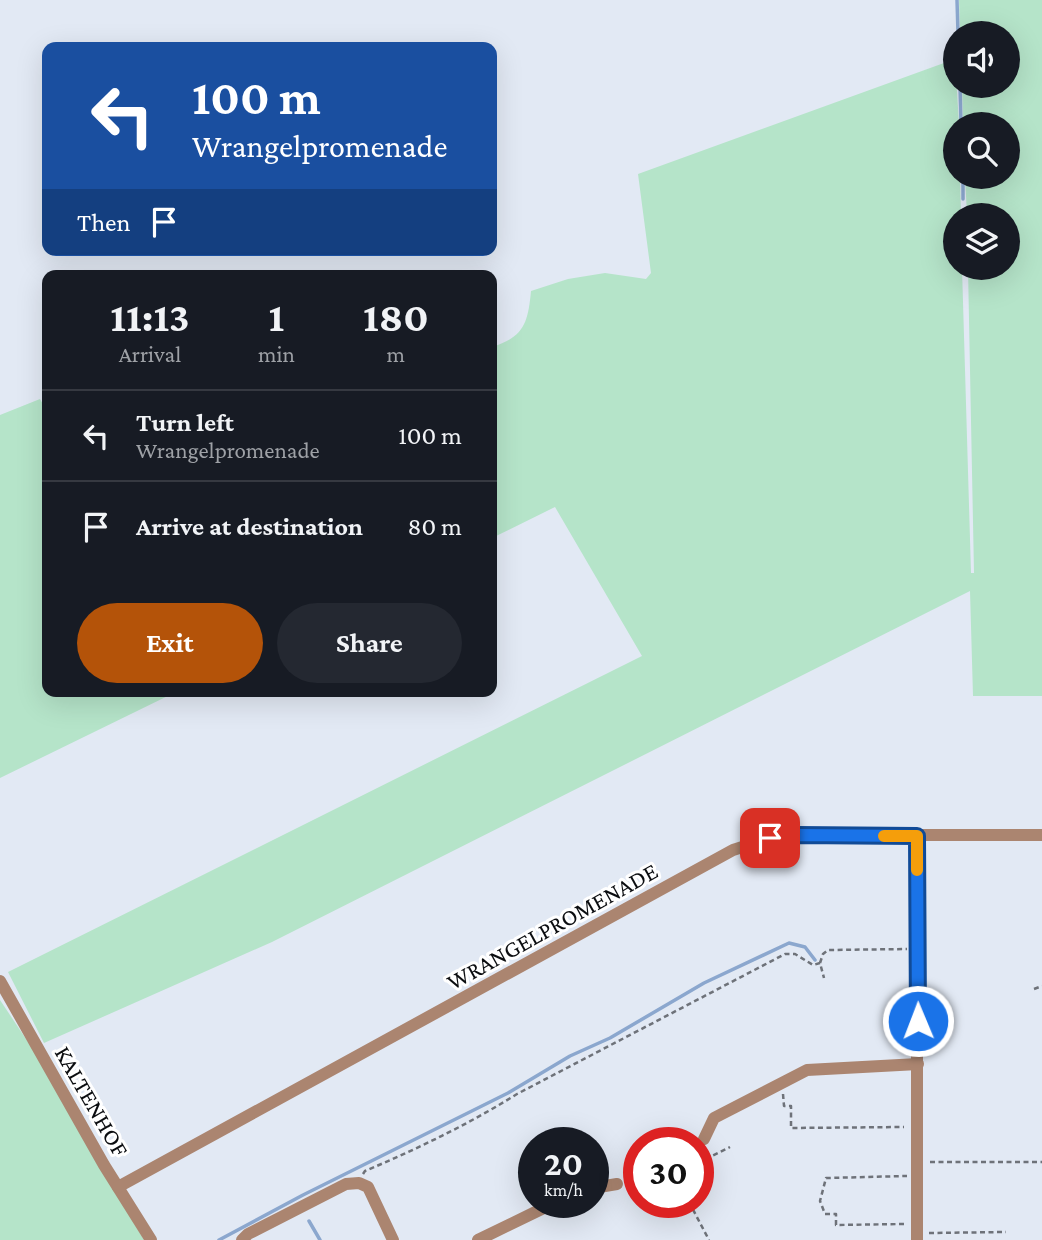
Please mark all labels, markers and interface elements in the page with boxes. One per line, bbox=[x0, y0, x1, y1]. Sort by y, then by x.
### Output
map controls bbox=[943, 21, 1020, 280]
button: sound bbox=[943, 21, 1020, 98]
icon: left bbox=[77, 70, 168, 161]
text: 100 m bbox=[192, 70, 321, 125]
button: search bbox=[943, 112, 1020, 189]
text: Wrangelpromenade bbox=[192, 128, 447, 164]
icon: arrive bbox=[145, 203, 183, 241]
button: layers bbox=[943, 203, 1020, 280]
text: Then bbox=[77, 208, 131, 237]
text: 11:13 bbox=[110, 293, 190, 340]
text: 1 bbox=[268, 293, 284, 340]
text: 180 bbox=[363, 293, 429, 340]
text: Arrival bbox=[119, 341, 181, 367]
text: min bbox=[258, 341, 295, 367]
text: m bbox=[387, 341, 405, 367]
text: Turn left bbox=[136, 408, 234, 437]
icon: left bbox=[77, 417, 115, 455]
text: 100 m bbox=[398, 421, 462, 450]
text: Wrangelpromenade bbox=[136, 437, 320, 463]
icon: arrive bbox=[77, 508, 115, 546]
text: Arrive at destination bbox=[136, 512, 363, 541]
text: 80 m bbox=[408, 512, 462, 541]
button: Exit bbox=[77, 603, 263, 683]
button: Share bbox=[277, 603, 462, 683]
pin bbox=[740, 808, 800, 868]
icon: arrive bbox=[751, 819, 789, 857]
street label: WRANGELPROMENADE bbox=[442, 857, 662, 995]
position arrow bbox=[881, 984, 955, 1058]
street label: KALTENHOF bbox=[50, 1041, 135, 1161]
speed limit sign: 30 bbox=[623, 1127, 714, 1218]
text: 20 bbox=[544, 1144, 583, 1183]
text: km/h bbox=[544, 1180, 583, 1200]

